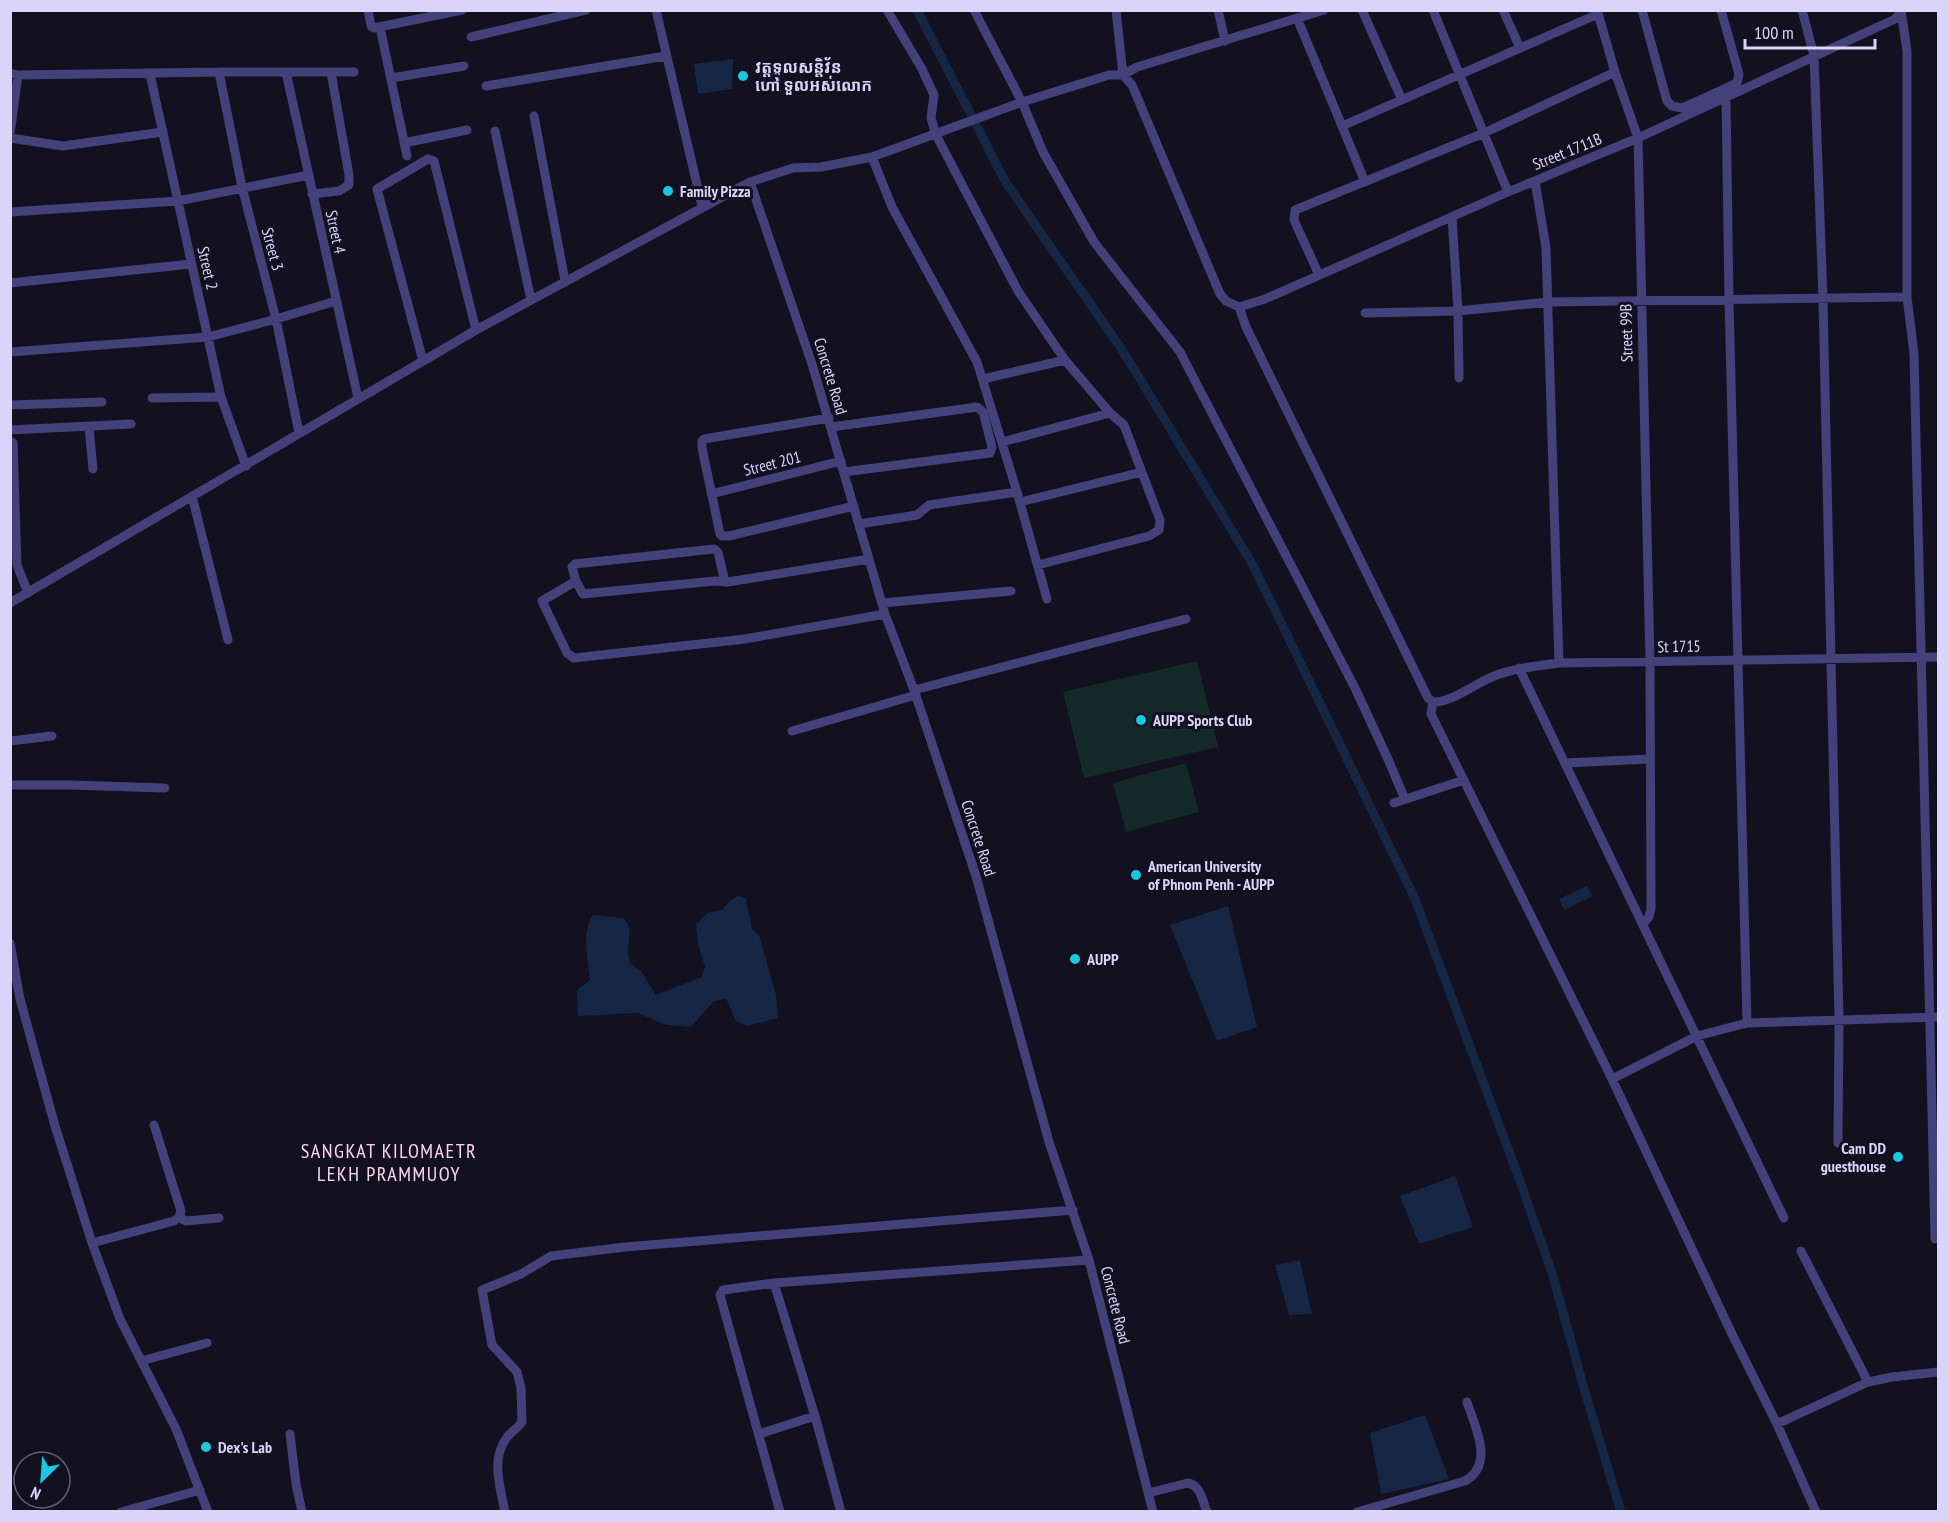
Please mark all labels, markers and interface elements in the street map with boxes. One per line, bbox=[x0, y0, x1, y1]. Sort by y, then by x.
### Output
scale bar bbox=[1745, 12, 1876, 50]
text: 100 m bbox=[1754, 21, 1794, 44]
place label: វត្តទូលសន្តិវ័ន ហៅ ទួលអស់លោក bbox=[755, 56, 872, 95]
marker: វត្តទូលសន្តិវ័ន ហៅ ទួលអស់លោក bbox=[736, 69, 750, 83]
street label: Street 1711B bbox=[1529, 128, 1605, 174]
place label: Family Pizza bbox=[680, 181, 751, 201]
marker: Family Pizza bbox=[661, 184, 675, 198]
street label: Street 4 bbox=[322, 209, 350, 255]
street label: Street 3 bbox=[258, 225, 288, 273]
street label: Street 2 bbox=[193, 244, 223, 292]
street label: Street 99B bbox=[1615, 304, 1637, 362]
street label: Concrete Road bbox=[810, 335, 852, 417]
street label: Street 201 bbox=[741, 446, 803, 480]
street label: St 1715 bbox=[1657, 636, 1701, 656]
place label: AUPP Sports Club bbox=[1152, 710, 1252, 730]
marker: AUPP Sports Club bbox=[1134, 713, 1148, 727]
street label: Concrete Road bbox=[957, 797, 1001, 879]
place label: American University of Phnom Penh - AUPP bbox=[1147, 856, 1275, 894]
marker: American University of Phnom Penh - AUPP bbox=[1129, 868, 1143, 882]
place label: AUPP bbox=[1086, 949, 1119, 969]
marker: AUPP bbox=[1068, 952, 1082, 966]
district label: SANGKAT KILOMAETR LEKH PRAMMUOY bbox=[301, 1138, 477, 1187]
place label: Cam DD guesthouse bbox=[1821, 1138, 1886, 1176]
marker: Cam DD guesthouse bbox=[1891, 1150, 1905, 1164]
street label: Concrete Road bbox=[1097, 1264, 1135, 1346]
place label: Dex's Lab bbox=[218, 1437, 272, 1457]
marker: Dex's Lab bbox=[199, 1440, 213, 1454]
north arrow bbox=[12, 1450, 72, 1510]
text: N bbox=[28, 1483, 44, 1504]

